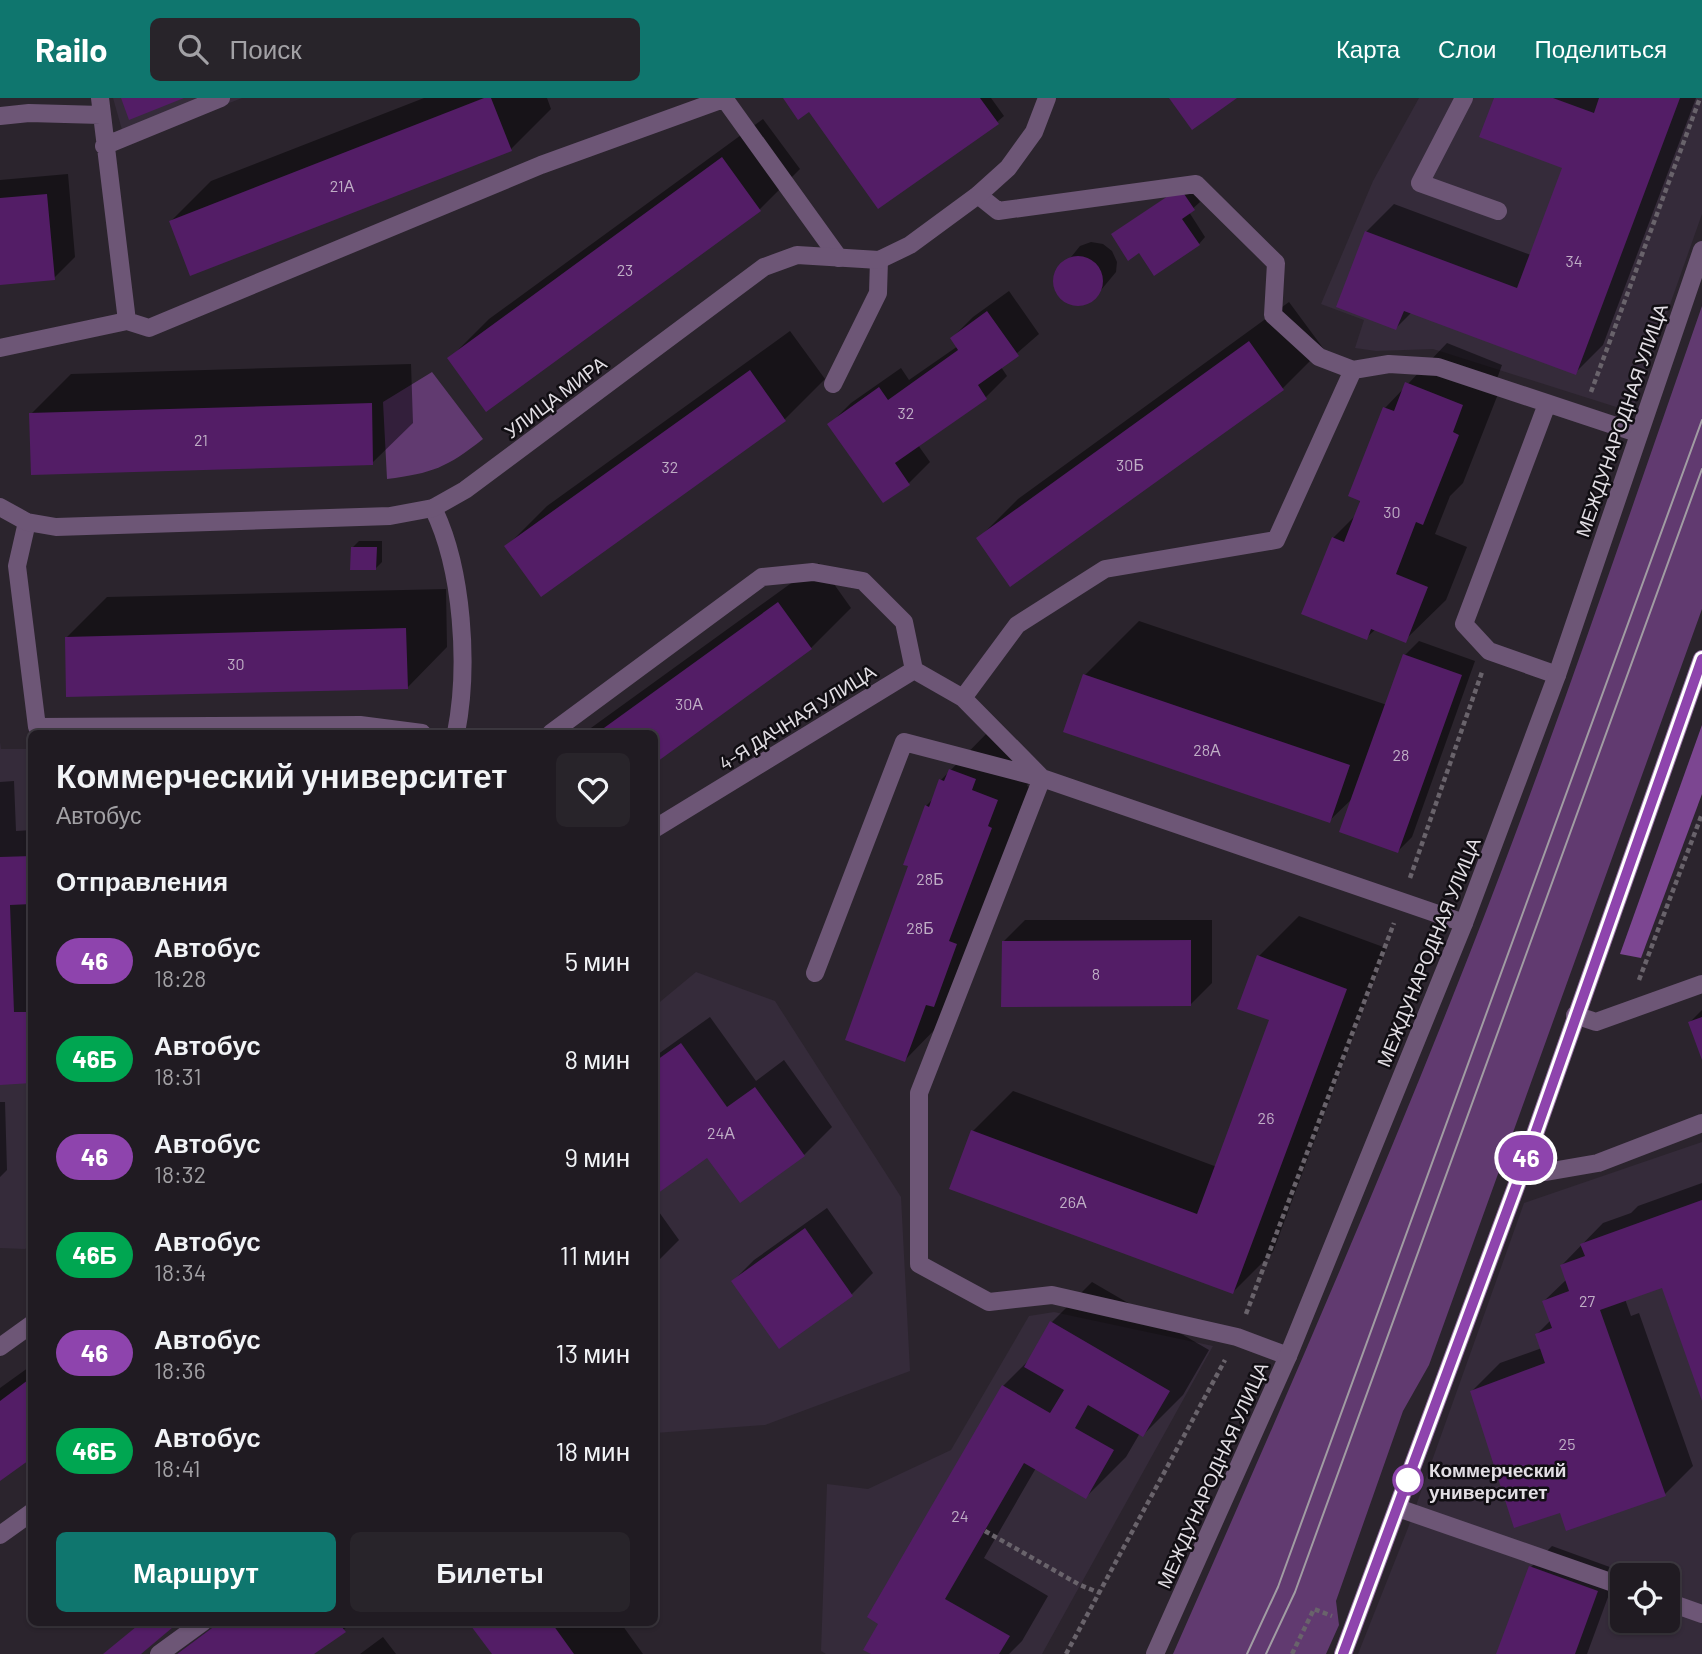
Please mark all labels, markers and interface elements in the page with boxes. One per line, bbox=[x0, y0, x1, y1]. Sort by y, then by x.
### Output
search box bbox=[150, 18, 640, 81]
text: Railo bbox=[35, 29, 108, 69]
icon: search bbox=[174, 30, 212, 68]
text: Поиск bbox=[230, 33, 302, 64]
text: Карта bbox=[1336, 34, 1400, 63]
text: Слои bbox=[1438, 34, 1496, 63]
text: Поделиться bbox=[1534, 34, 1667, 63]
house number: 21А bbox=[330, 176, 355, 195]
house number: 34 bbox=[1565, 251, 1583, 270]
house number: 23 bbox=[617, 260, 633, 279]
street label: МЕЖДУНАРОДНАЯ УЛИЦА bbox=[1570, 300, 1672, 540]
street label: УЛИЦА МИРА bbox=[499, 351, 611, 443]
house number: 32 bbox=[898, 403, 914, 422]
house number: 21 bbox=[194, 430, 208, 449]
house number: 30Б bbox=[1116, 455, 1144, 474]
house number: 32 bbox=[662, 457, 678, 476]
house number: 30 bbox=[1383, 502, 1401, 521]
house number: 30 bbox=[227, 654, 245, 673]
street label: 4-Я ДАЧНАЯ УЛИЦА bbox=[714, 659, 880, 775]
house number: 30А bbox=[675, 694, 703, 713]
house number: 28А bbox=[1193, 740, 1221, 759]
house number: 28 bbox=[1393, 745, 1409, 764]
button: heart bbox=[556, 753, 630, 827]
text: Коммерческий университет bbox=[56, 755, 507, 795]
text: Автобус bbox=[56, 801, 142, 829]
street label: МЕЖДУНАРОДНАЯ УЛИЦА bbox=[1371, 834, 1485, 1070]
text: Отправления bbox=[56, 865, 228, 896]
house number: 28Б bbox=[916, 869, 944, 888]
house number: 28Б bbox=[906, 918, 934, 937]
text: Автобус bbox=[154, 931, 261, 962]
text: 5 мин bbox=[565, 945, 630, 976]
text: 46 bbox=[81, 946, 108, 975]
text: 18:28 bbox=[154, 964, 206, 992]
house number: 8 bbox=[1092, 964, 1100, 983]
text: Автобус bbox=[154, 1029, 261, 1060]
text: 8 мин bbox=[564, 1043, 630, 1074]
text: 46Б bbox=[72, 1044, 117, 1073]
text: 18:31 bbox=[154, 1062, 202, 1090]
house number: 26 bbox=[1258, 1108, 1274, 1127]
house number: 24А bbox=[707, 1123, 735, 1142]
text: Автобус bbox=[154, 1127, 261, 1158]
line badge: 46 bbox=[1494, 1135, 1558, 1181]
text: 9 мин bbox=[564, 1141, 630, 1172]
text: 46 bbox=[81, 1142, 108, 1171]
text: 46 bbox=[1512, 1143, 1540, 1172]
text: 18:32 bbox=[154, 1160, 206, 1188]
house number: 26А bbox=[1059, 1192, 1087, 1211]
text: Автобус bbox=[154, 1225, 261, 1256]
text: 11 мин bbox=[560, 1239, 630, 1270]
text: 46Б bbox=[72, 1240, 117, 1269]
text: 18:34 bbox=[154, 1258, 206, 1286]
house number: 27 bbox=[1579, 1291, 1595, 1310]
text: Автобус bbox=[154, 1323, 261, 1354]
text: 13 мин bbox=[556, 1337, 630, 1368]
text: 46 bbox=[81, 1338, 108, 1367]
text: 18:36 bbox=[154, 1356, 206, 1384]
street label: МЕЖДУНАРОДНАЯ УЛИЦА bbox=[1152, 1358, 1273, 1592]
text: Автобус bbox=[154, 1421, 261, 1452]
house number: 25 bbox=[1559, 1434, 1575, 1453]
text: 18 мин bbox=[555, 1435, 630, 1466]
text: 46Б bbox=[72, 1436, 117, 1465]
text: 18:41 bbox=[154, 1454, 200, 1482]
place label: Коммерческий университет bbox=[1429, 1458, 1567, 1503]
marker: Коммерческий университет bbox=[1393, 1465, 1423, 1495]
house number: 24 bbox=[951, 1506, 969, 1525]
button: Маршрут bbox=[56, 1532, 336, 1612]
button: Билеты bbox=[350, 1532, 630, 1612]
map controls bbox=[1610, 1563, 1680, 1633]
button: locate bbox=[1610, 1563, 1680, 1633]

